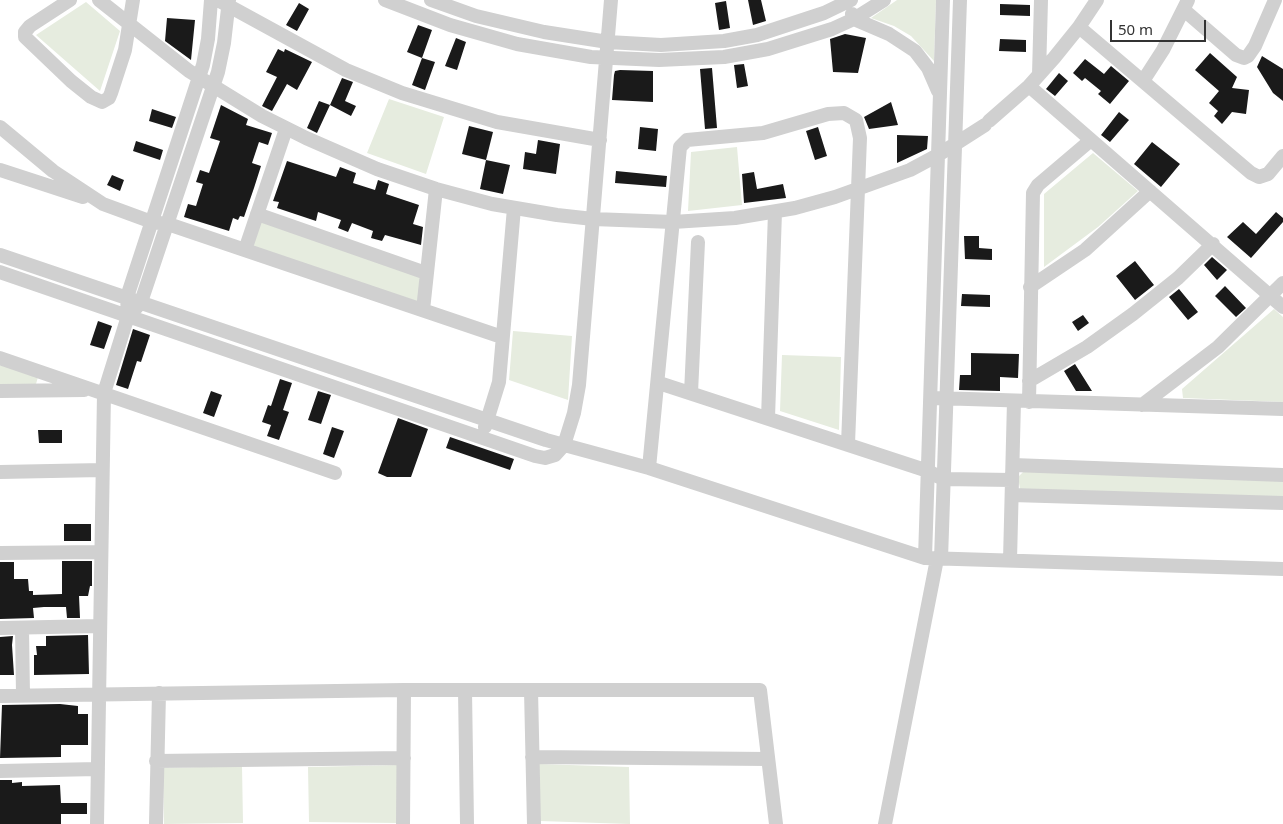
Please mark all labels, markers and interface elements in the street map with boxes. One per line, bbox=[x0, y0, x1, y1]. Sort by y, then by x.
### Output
scale bar bbox=[1113, 10, 1209, 42]
text: 50 m bbox=[1118, 19, 1153, 39]

